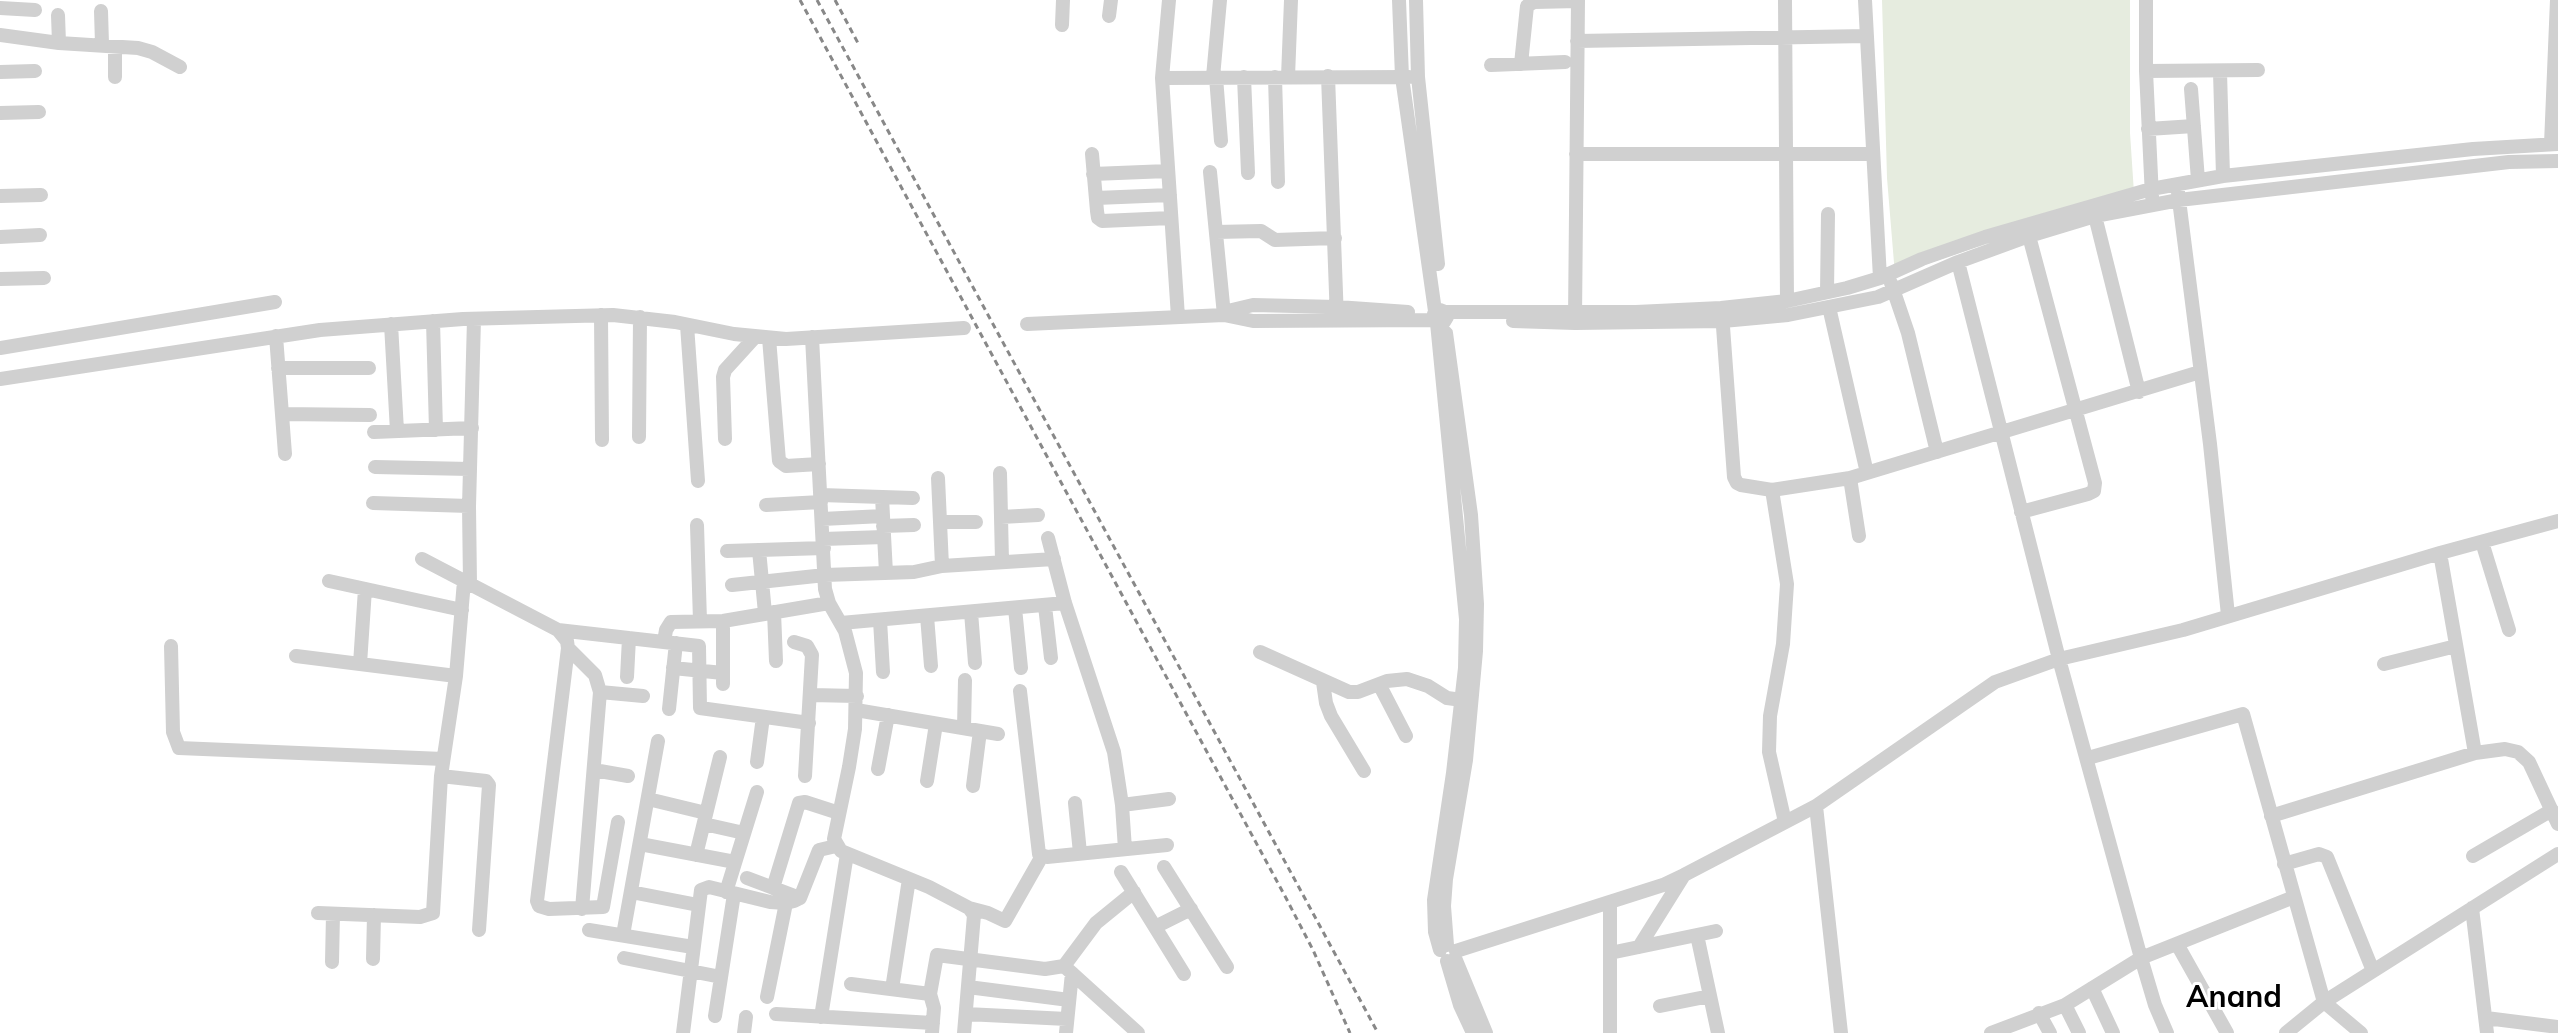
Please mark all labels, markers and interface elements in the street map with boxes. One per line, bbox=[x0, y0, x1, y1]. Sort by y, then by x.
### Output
district label: Anand bbox=[2186, 980, 2282, 1016]

